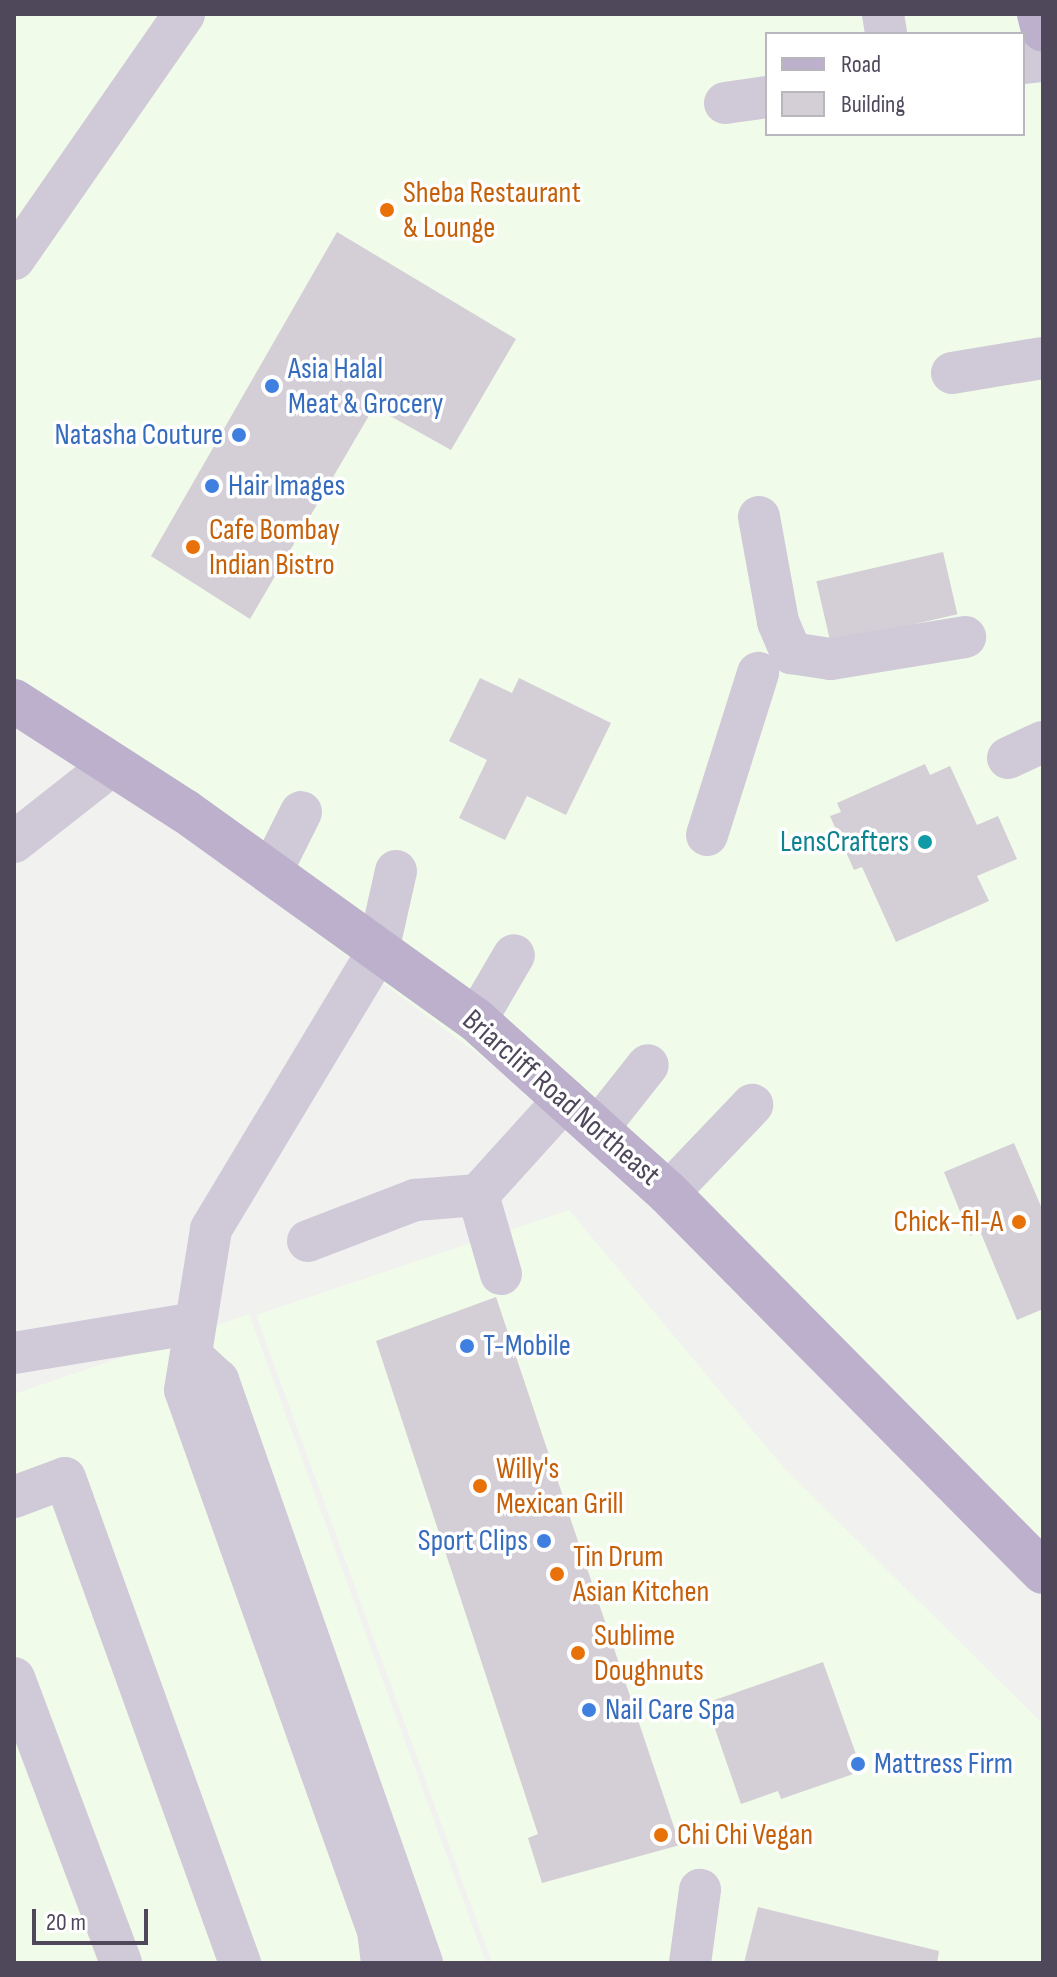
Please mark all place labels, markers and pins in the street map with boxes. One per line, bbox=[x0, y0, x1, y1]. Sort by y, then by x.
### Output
place label: Sheba Restaurant & Lounge bbox=[403, 175, 581, 246]
marker: Sheba Restaurant & Lounge bbox=[378, 201, 396, 219]
place label: Asia Halal Meat & Grocery bbox=[288, 351, 443, 422]
marker: Asia Halal Meat & Grocery bbox=[263, 377, 281, 395]
place label: Natasha Couture bbox=[55, 417, 223, 453]
marker: Natasha Couture bbox=[230, 426, 248, 444]
place label: Hair Images bbox=[228, 468, 345, 504]
marker: Hair Images bbox=[203, 477, 221, 495]
place label: Cafe Bombay Indian Bistro bbox=[209, 512, 340, 582]
marker: Cafe Bombay Indian Bistro bbox=[184, 538, 202, 556]
place label: LensCrafters bbox=[780, 824, 909, 860]
marker: LensCrafters bbox=[916, 833, 934, 851]
place label: Chick-fil-A bbox=[894, 1204, 1003, 1240]
marker: Chick-fil-A bbox=[1010, 1213, 1028, 1231]
place label: T-Mobile bbox=[483, 1328, 571, 1364]
marker: T-Mobile bbox=[458, 1337, 476, 1355]
place label: Willy's Mexican Grill bbox=[496, 1451, 624, 1522]
marker: Willy's Mexican Grill bbox=[471, 1477, 489, 1495]
place label: Sport Clips bbox=[418, 1523, 528, 1559]
marker: Sport Clips bbox=[535, 1532, 553, 1550]
place label: Tin Drum Asian Kitchen bbox=[573, 1539, 709, 1610]
marker: Tin Drum Asian Kitchen bbox=[548, 1565, 566, 1583]
place label: Sublime Doughnuts bbox=[594, 1618, 704, 1688]
marker: Sublime Doughnuts bbox=[569, 1644, 587, 1662]
place label: Nail Care Spa bbox=[605, 1692, 735, 1728]
marker: Nail Care Spa bbox=[580, 1701, 598, 1719]
place label: Mattress Firm bbox=[874, 1746, 1013, 1782]
marker: Mattress Firm bbox=[849, 1755, 867, 1773]
place label: Chi Chi Vegan bbox=[677, 1817, 813, 1853]
marker: Chi Chi Vegan bbox=[652, 1826, 670, 1844]

